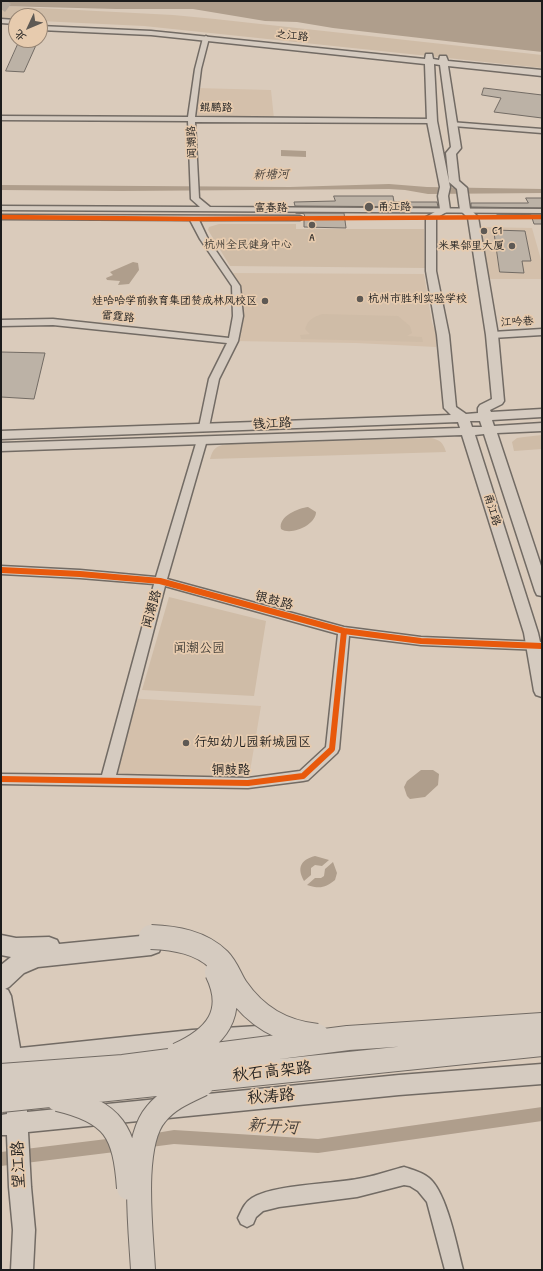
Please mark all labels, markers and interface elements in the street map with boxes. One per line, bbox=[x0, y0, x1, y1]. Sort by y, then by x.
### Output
north arrow bbox=[8, 8, 48, 48]
text: 北 bbox=[11, 27, 29, 44]
street label: 之江路 bbox=[275, 28, 309, 44]
street label: 鲲鹏路 bbox=[199, 101, 233, 115]
street label: 闻潮路 bbox=[185, 125, 199, 159]
water label: 新塘河 bbox=[253, 167, 289, 183]
place label: 甬江路 bbox=[378, 200, 411, 214]
street label: 富春路 bbox=[255, 201, 287, 215]
marker: 甬江路 bbox=[363, 201, 375, 213]
marker: A bbox=[307, 220, 317, 230]
place label: C1 bbox=[492, 224, 502, 238]
marker: C1 bbox=[479, 226, 489, 236]
place label: A bbox=[309, 231, 315, 245]
park label: 杭州全民健身中心 bbox=[204, 238, 292, 252]
place label: 米果邻里大厦 bbox=[438, 239, 504, 253]
marker: 米果邻里大厦 bbox=[507, 241, 517, 251]
place label: 杭州市胜利实验学校 bbox=[368, 292, 467, 306]
place label: 娃哈哈学前教育集团赞成林风校区 bbox=[92, 294, 257, 308]
marker: 杭州市胜利实验学校 bbox=[355, 294, 365, 304]
marker: 娃哈哈学前教育集团赞成林风校区 bbox=[260, 296, 270, 306]
street label: 雷霆路 bbox=[101, 309, 135, 325]
street label: 江吟巷 bbox=[500, 315, 534, 329]
street label: 钱江路 bbox=[252, 415, 292, 433]
street label: 甬江路 bbox=[481, 492, 503, 528]
street label: 闻潮路 bbox=[139, 588, 165, 630]
street label: 银鼓路 bbox=[253, 588, 295, 614]
park label: 闻潮公园 bbox=[173, 641, 225, 657]
place label: 行知幼儿园新城园区 bbox=[194, 735, 311, 751]
marker: 行知幼儿园新城园区 bbox=[181, 738, 191, 748]
street label: 铜鼓路 bbox=[212, 763, 250, 779]
street label: 秋石高架路 bbox=[231, 1058, 313, 1086]
street label: 秋涛路 bbox=[246, 1085, 296, 1109]
water label: 新开河 bbox=[247, 1115, 299, 1139]
street label: 望江路 bbox=[9, 1141, 29, 1189]

